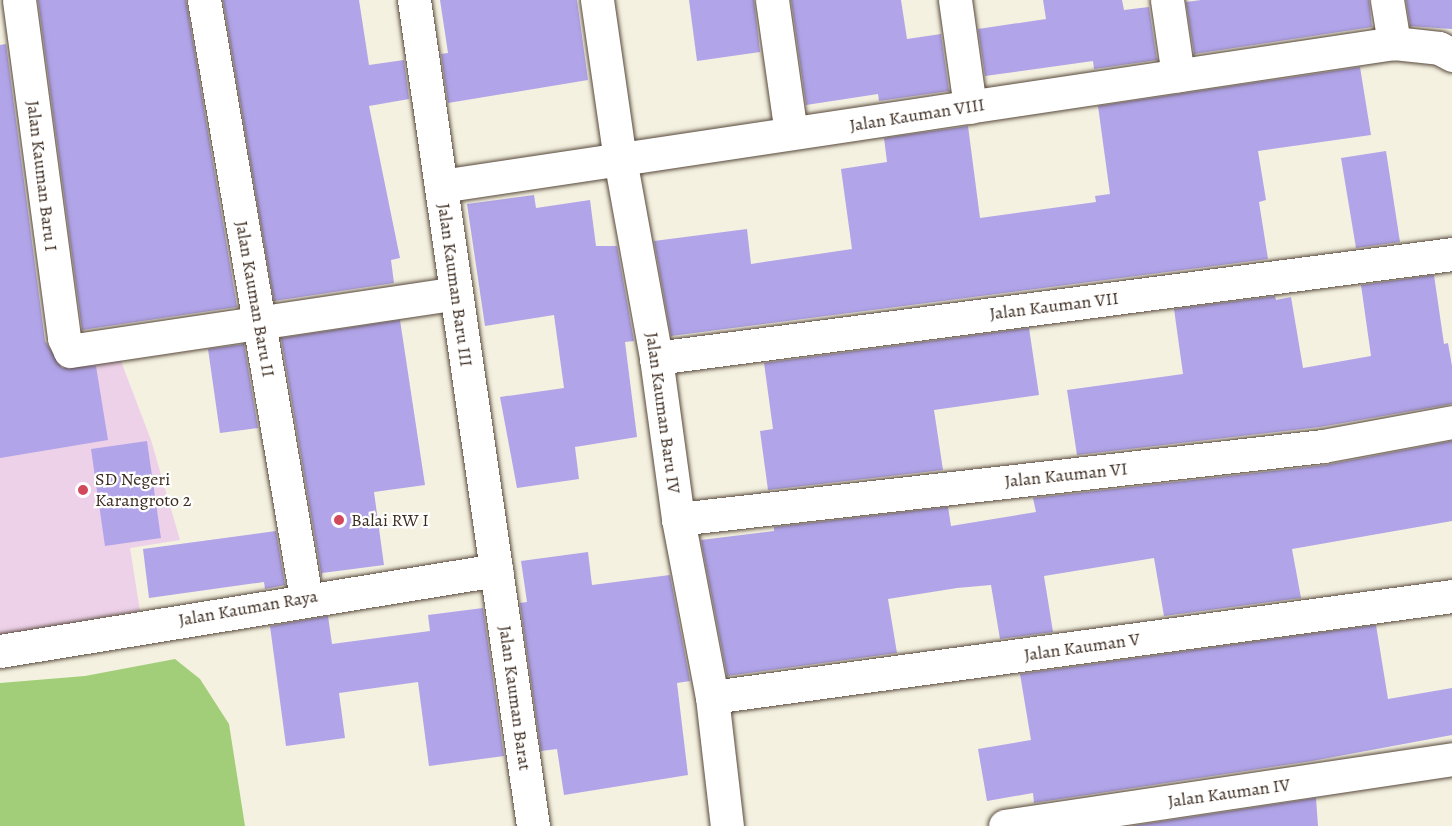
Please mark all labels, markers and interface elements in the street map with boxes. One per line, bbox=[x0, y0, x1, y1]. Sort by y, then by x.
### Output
street label: Jalan Kauman VIII bbox=[848, 94, 986, 136]
street label: Jalan Kauman Baru I bbox=[22, 99, 62, 253]
street label: Jalan Kauman Baru III bbox=[433, 202, 477, 368]
street label: Jalan Kauman Baru II bbox=[231, 219, 279, 379]
street label: Jalan Kauman VII bbox=[988, 287, 1120, 325]
street label: Jalan Kauman Baru IV bbox=[641, 331, 685, 495]
street label: Jalan Kauman VI bbox=[1003, 458, 1129, 492]
place label: SD Negeri Karangroto 2 bbox=[95, 469, 191, 512]
marker: SD Negeri Karangroto 2 bbox=[76, 483, 90, 497]
place label: Balai RW I bbox=[351, 509, 429, 531]
marker: Balai RW I bbox=[332, 513, 346, 527]
street label: Jalan Kauman Raya bbox=[177, 585, 319, 631]
street label: Jalan Kauman Barat bbox=[494, 624, 536, 772]
street label: Jalan Kauman V bbox=[1023, 628, 1141, 666]
street label: Jalan Kauman IV bbox=[1166, 774, 1292, 812]

